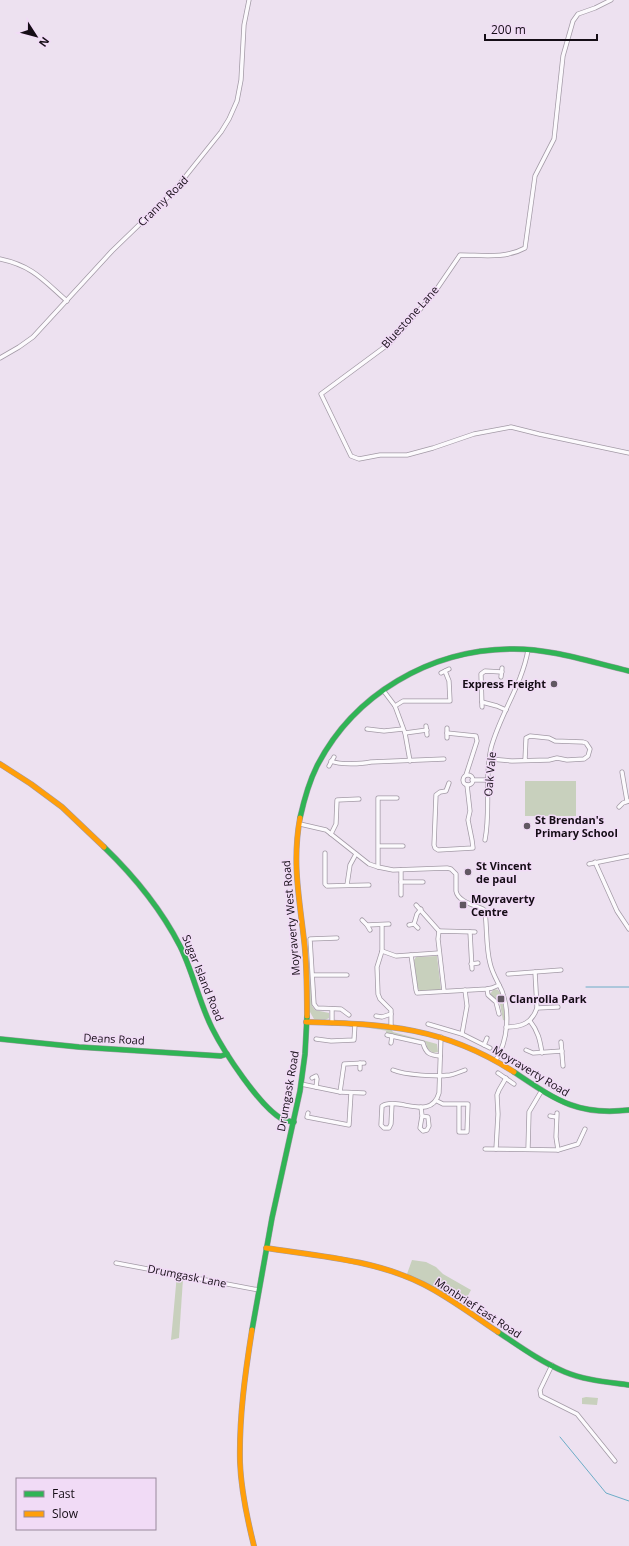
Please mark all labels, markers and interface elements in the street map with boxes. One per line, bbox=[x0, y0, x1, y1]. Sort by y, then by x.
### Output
north arrow bbox=[16, 16, 56, 56]
scale bar bbox=[485, 16, 597, 42]
text: 200 m bbox=[491, 21, 526, 38]
text: N bbox=[36, 34, 53, 50]
street label: Cranny Road bbox=[134, 172, 191, 229]
street label: Bluestone Lane bbox=[378, 282, 442, 351]
place label: Express Freight bbox=[462, 676, 546, 691]
marker: Express Freight bbox=[549, 679, 559, 689]
street label: Oak Vale bbox=[480, 751, 499, 797]
place label: St Brendan's Primary School bbox=[535, 812, 618, 840]
marker: St Brendan's Primary School bbox=[522, 821, 532, 831]
place label: St Vincent de paul bbox=[476, 858, 532, 886]
street label: Moyraverty West Road bbox=[278, 860, 303, 976]
marker: St Vincent de paul bbox=[463, 867, 473, 877]
place label: Moyraverty Centre bbox=[471, 891, 536, 919]
marker: Moyraverty Centre bbox=[458, 900, 468, 910]
street label: Sugar Island Road bbox=[179, 932, 228, 1023]
place label: Clanrolla Park bbox=[509, 991, 587, 1006]
marker: Clanrolla Park bbox=[496, 994, 506, 1004]
street label: Deans Road bbox=[83, 1029, 145, 1048]
street label: Moyraverty Road bbox=[490, 1042, 573, 1099]
street label: Drumgask Road bbox=[273, 1049, 302, 1132]
street label: Drumgask Lane bbox=[146, 1260, 228, 1291]
street label: Monbrief East Road bbox=[432, 1274, 525, 1341]
legend bbox=[16, 1478, 156, 1530]
text: Fast bbox=[52, 1485, 75, 1502]
text: Slow bbox=[52, 1505, 79, 1522]

